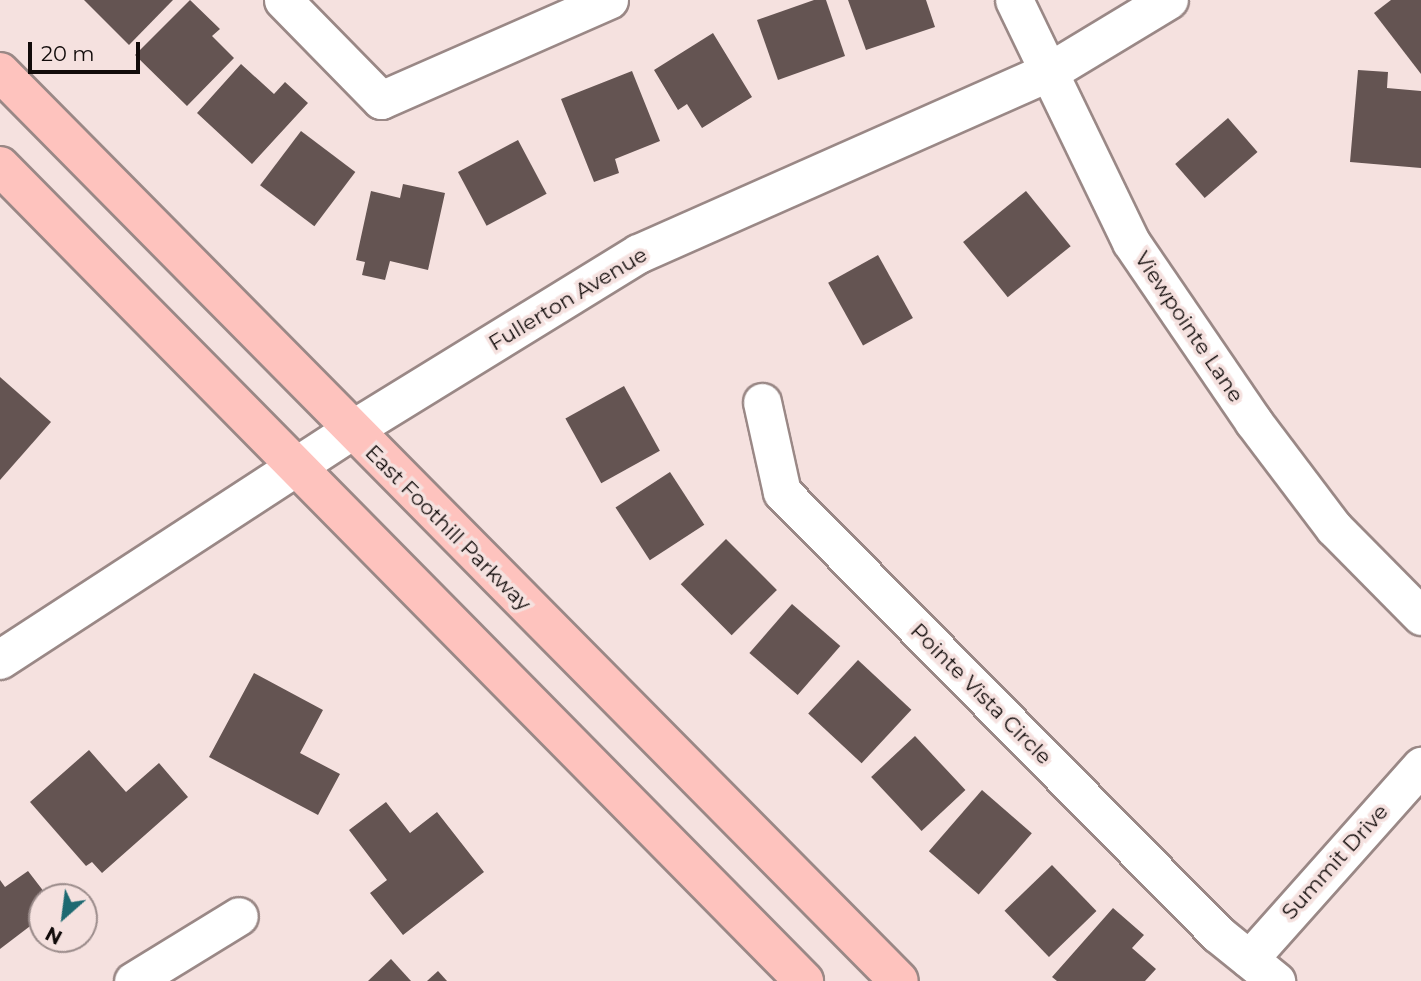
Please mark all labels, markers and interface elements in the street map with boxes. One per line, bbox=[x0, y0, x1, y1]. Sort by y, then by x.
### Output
scale bar bbox=[32, 28, 144, 72]
text: 20 m bbox=[41, 41, 95, 66]
street label: Fullerton Avenue bbox=[484, 242, 652, 356]
street label: Viewpointe Lane bbox=[1129, 247, 1249, 407]
street label: East Foothill Parkway bbox=[360, 440, 536, 616]
street label: Pointe Vista Circle bbox=[905, 618, 1057, 770]
street label: Summit Drive bbox=[1277, 799, 1393, 925]
north arrow bbox=[28, 883, 98, 953]
text: N bbox=[42, 921, 66, 949]

